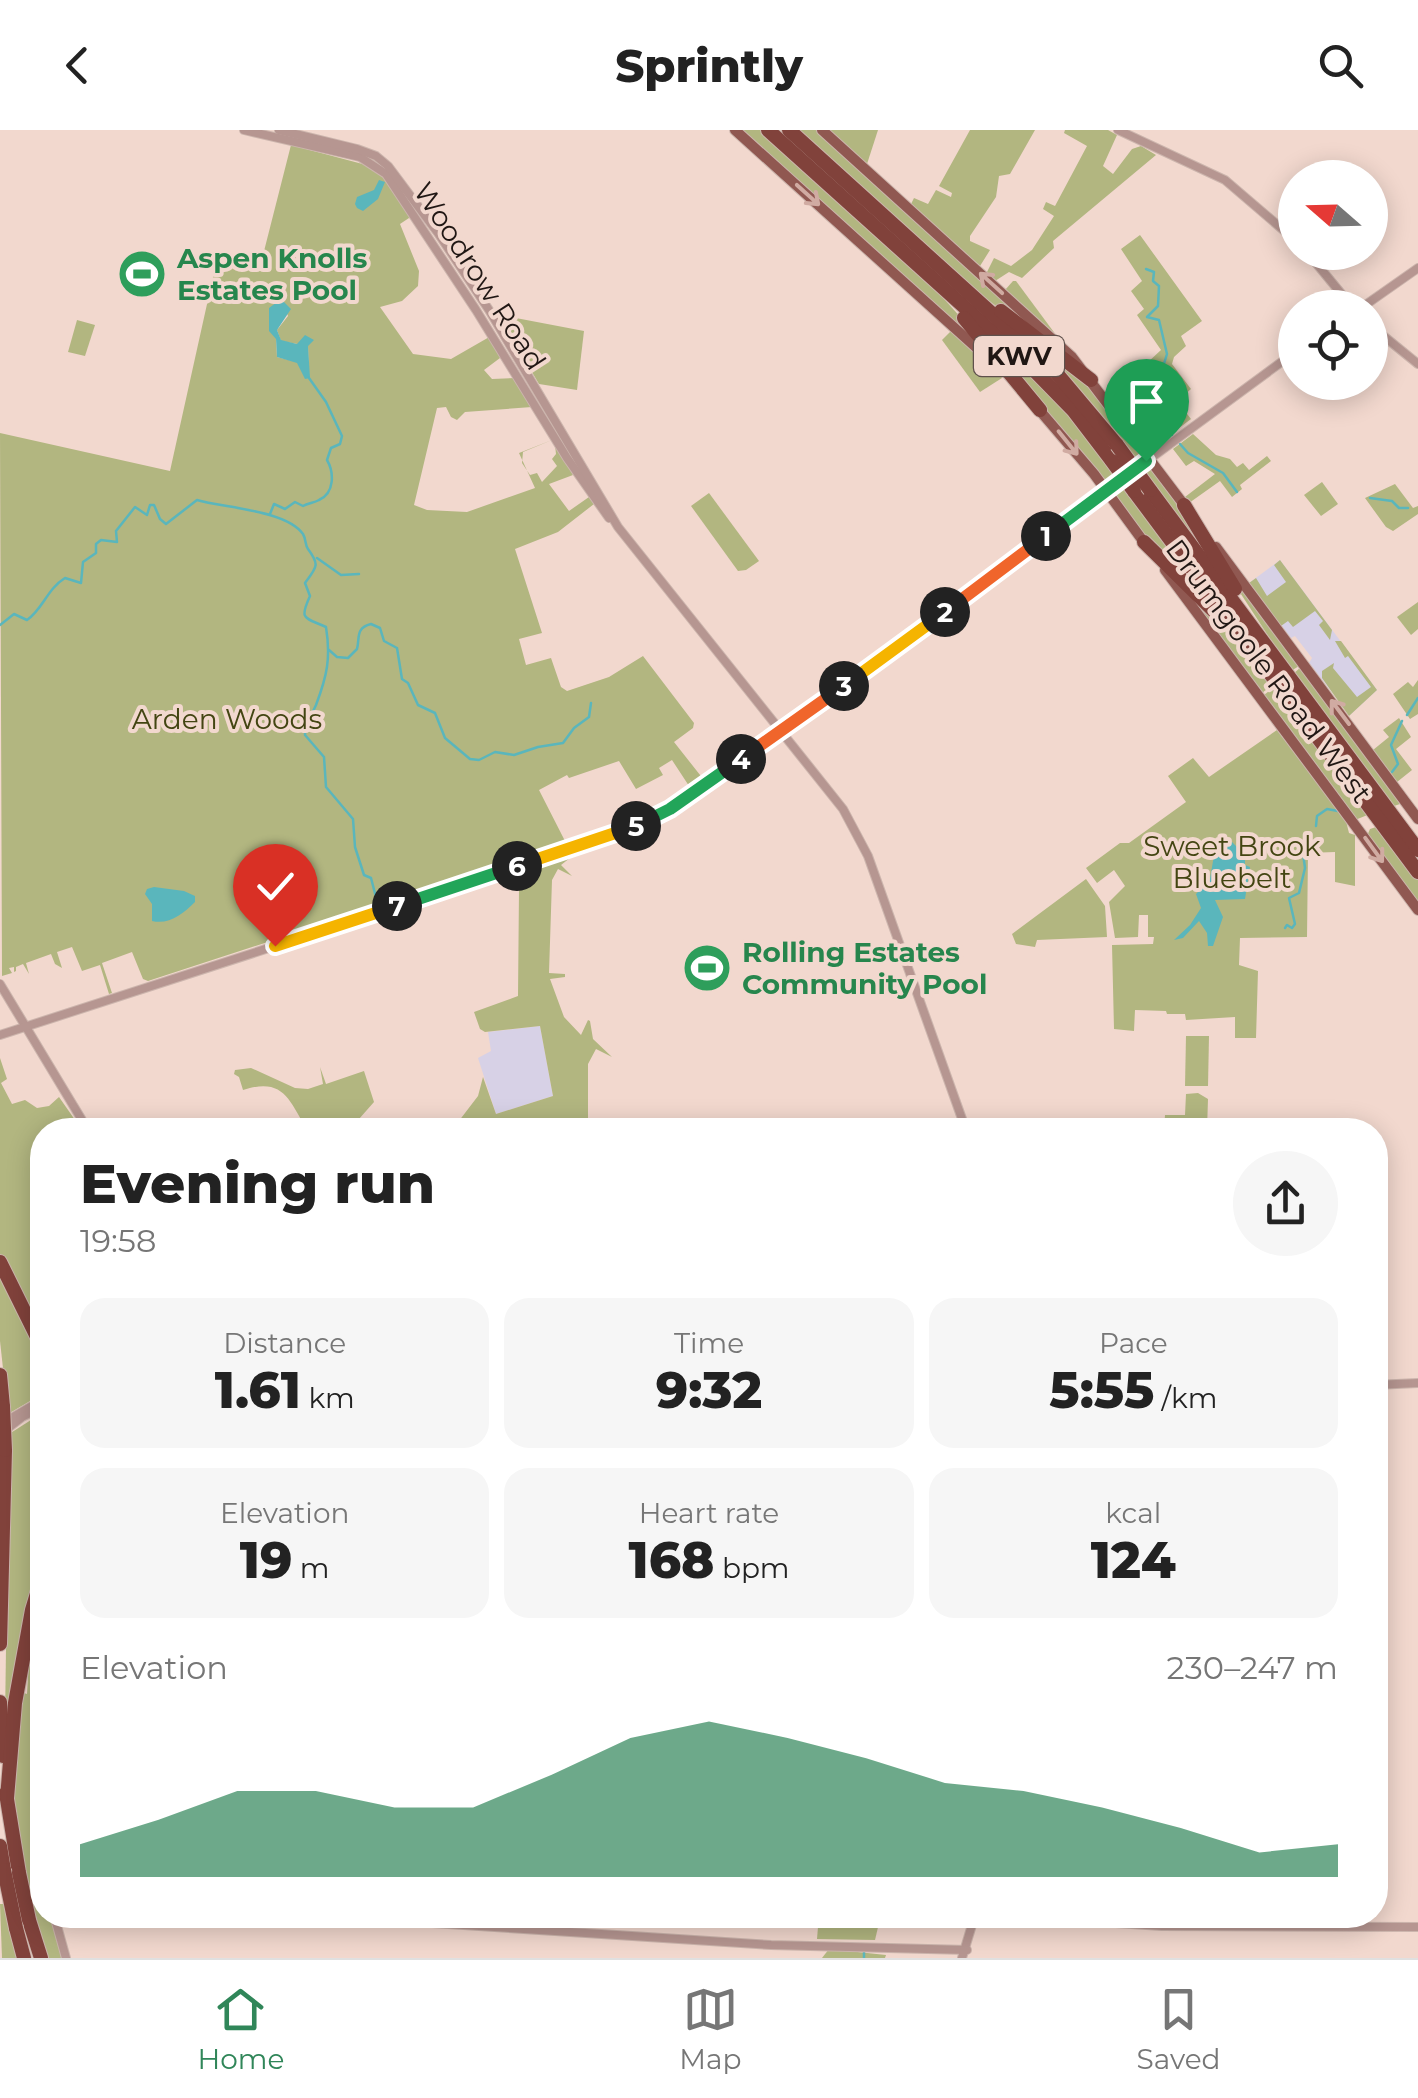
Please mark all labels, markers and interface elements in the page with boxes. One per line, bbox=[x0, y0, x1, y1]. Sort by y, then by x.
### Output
icon: back bbox=[50, 38, 105, 93]
text: Sprintly bbox=[615, 38, 803, 93]
icon: search bbox=[1313, 38, 1368, 93]
north arrow bbox=[1278, 160, 1388, 270]
map controls bbox=[1278, 160, 1388, 400]
street label: Woodrow Road bbox=[407, 176, 553, 376]
one-way arrow bbox=[795, 184, 820, 207]
place label: Aspen Knolls Estates Pool bbox=[176, 241, 368, 307]
sports icon: Aspen Knolls Estates Pool bbox=[116, 248, 168, 300]
one-way arrow bbox=[979, 271, 1004, 294]
button: locate bbox=[1278, 290, 1388, 400]
road number: KWV bbox=[974, 336, 1064, 376]
pin bbox=[1104, 359, 1189, 462]
icon: arrive bbox=[1119, 374, 1174, 429]
one-way arrow bbox=[1057, 430, 1079, 456]
pin: 1 bbox=[1021, 511, 1071, 561]
text: 1 bbox=[1041, 519, 1051, 553]
street label: Drumgoole Road West bbox=[1159, 533, 1379, 809]
pin: 2 bbox=[920, 587, 970, 637]
text: 2 bbox=[937, 595, 953, 629]
pin: 3 bbox=[819, 661, 869, 711]
text: 3 bbox=[836, 669, 852, 703]
one-way arrow bbox=[1329, 699, 1350, 726]
park label: Arden Woods bbox=[132, 702, 322, 736]
pin: 4 bbox=[716, 734, 766, 784]
text: 4 bbox=[731, 742, 751, 776]
pin: 5 bbox=[611, 801, 661, 851]
text: 5 bbox=[628, 809, 644, 843]
park label: Sweet Brook Bluebelt bbox=[1143, 829, 1321, 895]
one-way arrow bbox=[1363, 835, 1384, 863]
pin: 6 bbox=[492, 841, 542, 891]
pin bbox=[233, 844, 318, 947]
text: 6 bbox=[508, 849, 526, 883]
icon: check bbox=[248, 859, 303, 914]
pin: 7 bbox=[372, 881, 422, 931]
text: 7 bbox=[388, 889, 406, 923]
place label: Rolling Estates Community Pool bbox=[742, 935, 987, 1001]
sports icon: Rolling Estates Community Pool bbox=[681, 942, 733, 994]
text: Evening run bbox=[80, 1150, 435, 1217]
button: share bbox=[1233, 1151, 1338, 1256]
text: 19:58 bbox=[80, 1221, 156, 1260]
text: Distance bbox=[223, 1326, 346, 1360]
text: Time bbox=[674, 1326, 744, 1360]
text: Pace bbox=[1099, 1326, 1168, 1360]
text: 1.61 bbox=[215, 1360, 301, 1421]
text: 9:32 bbox=[656, 1360, 762, 1421]
text: 5:55 bbox=[1049, 1360, 1154, 1421]
text: km bbox=[301, 1381, 355, 1415]
text: /km bbox=[1154, 1381, 1217, 1415]
text: Elevation bbox=[220, 1496, 349, 1530]
text: Heart rate bbox=[639, 1496, 779, 1530]
text: kcal bbox=[1105, 1496, 1161, 1530]
text: 19 bbox=[240, 1530, 292, 1591]
text: 168 bbox=[628, 1530, 715, 1591]
text: 124 bbox=[1091, 1530, 1176, 1591]
text: m bbox=[292, 1551, 330, 1585]
text: bpm bbox=[715, 1551, 790, 1585]
text: Elevation bbox=[80, 1648, 228, 1687]
text: 230–247 m bbox=[1167, 1648, 1338, 1687]
tab: Home bbox=[197, 1982, 284, 2076]
tab: Map bbox=[679, 1982, 742, 2076]
tab: Saved bbox=[1136, 1982, 1221, 2076]

